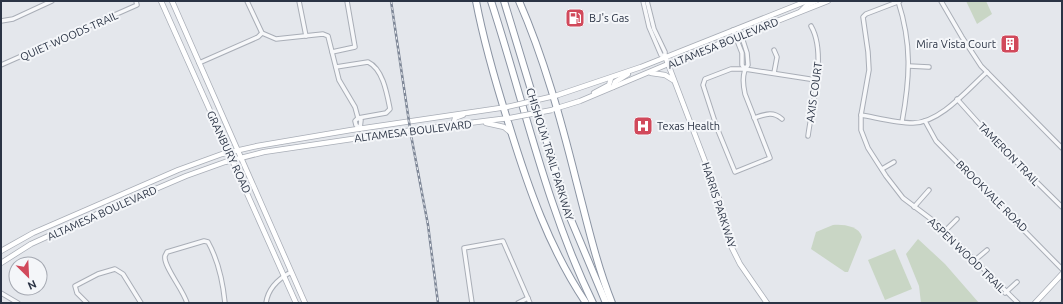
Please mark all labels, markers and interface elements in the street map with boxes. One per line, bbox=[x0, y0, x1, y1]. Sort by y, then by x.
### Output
fuel station icon: BJ's Gas bbox=[564, 7, 586, 29]
street label: QUIET WOODS TRAIL bbox=[18, 9, 120, 63]
place label: BJ's Gas bbox=[589, 12, 629, 24]
street label: ALTAMESA BOULEVARD bbox=[666, 15, 780, 71]
building icon: Mira Vista Court bbox=[999, 33, 1021, 55]
place label: Mira Vista Court bbox=[916, 38, 997, 50]
street label: AXIS COURT bbox=[804, 61, 824, 123]
street label: CHISHOLM TRAIL PARKWAY bbox=[524, 86, 576, 222]
street label: GRANBURY ROAD bbox=[205, 109, 254, 195]
hospital icon: Texas Health bbox=[632, 115, 654, 137]
street label: ALTAMESA BOULEVARD bbox=[353, 118, 473, 144]
place label: Texas Health bbox=[657, 120, 720, 132]
street label: TAMERON TRAIL bbox=[976, 120, 1042, 188]
street label: BROOKVALE ROAD bbox=[954, 158, 1030, 234]
street label: HARRIS PARKWAY bbox=[699, 161, 739, 250]
street label: ALTAMESA BOULEVARD bbox=[45, 183, 159, 243]
street label: ASPEN WOOD TRAIL bbox=[926, 215, 1008, 295]
north arrow bbox=[8, 256, 48, 296]
text: N bbox=[26, 278, 38, 292]

